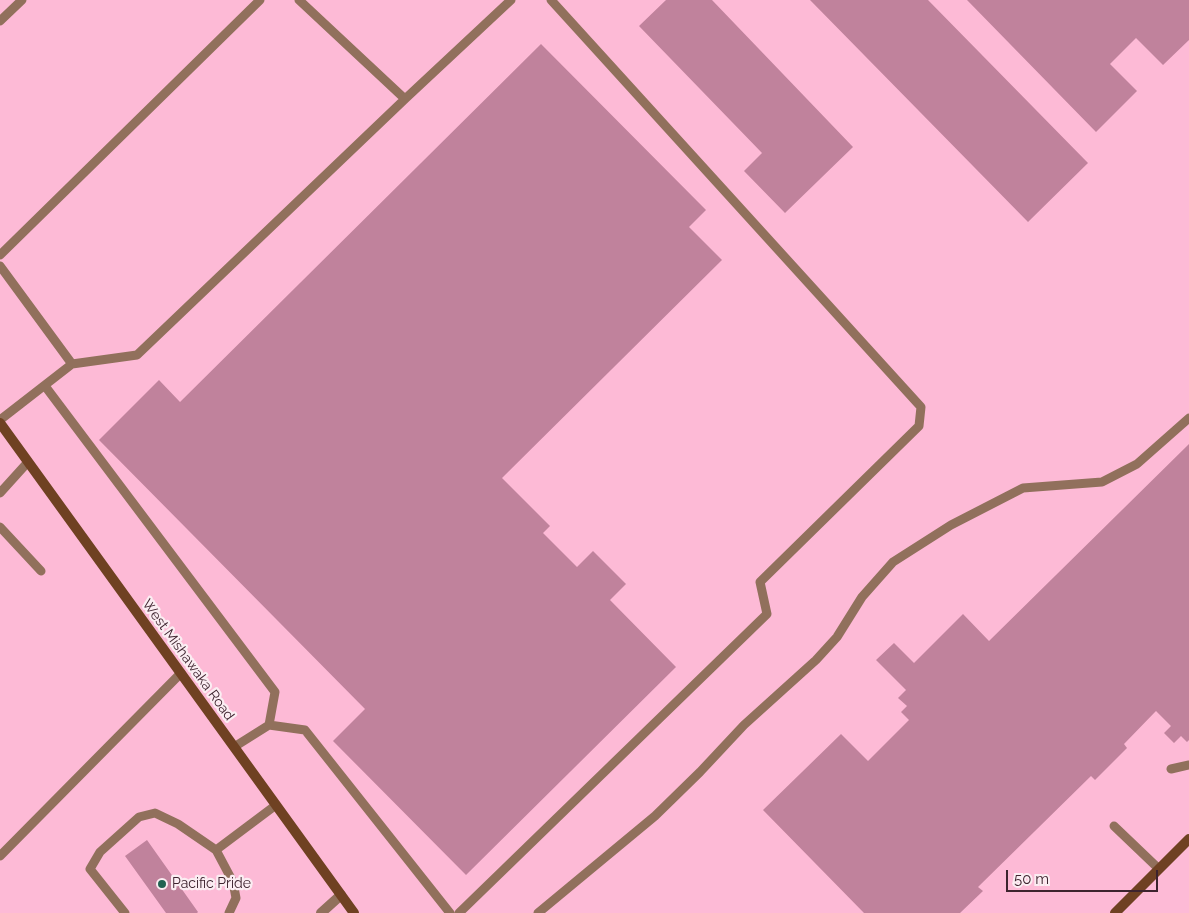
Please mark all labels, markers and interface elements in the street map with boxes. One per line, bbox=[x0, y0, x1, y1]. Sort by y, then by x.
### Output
street label: West Mishawaka Road bbox=[138, 596, 238, 724]
scale bar bbox=[1009, 860, 1162, 892]
text: 50 m bbox=[1014, 870, 1049, 888]
place label: Pacific Pride bbox=[172, 876, 251, 892]
marker: Pacific Pride bbox=[156, 878, 168, 890]

